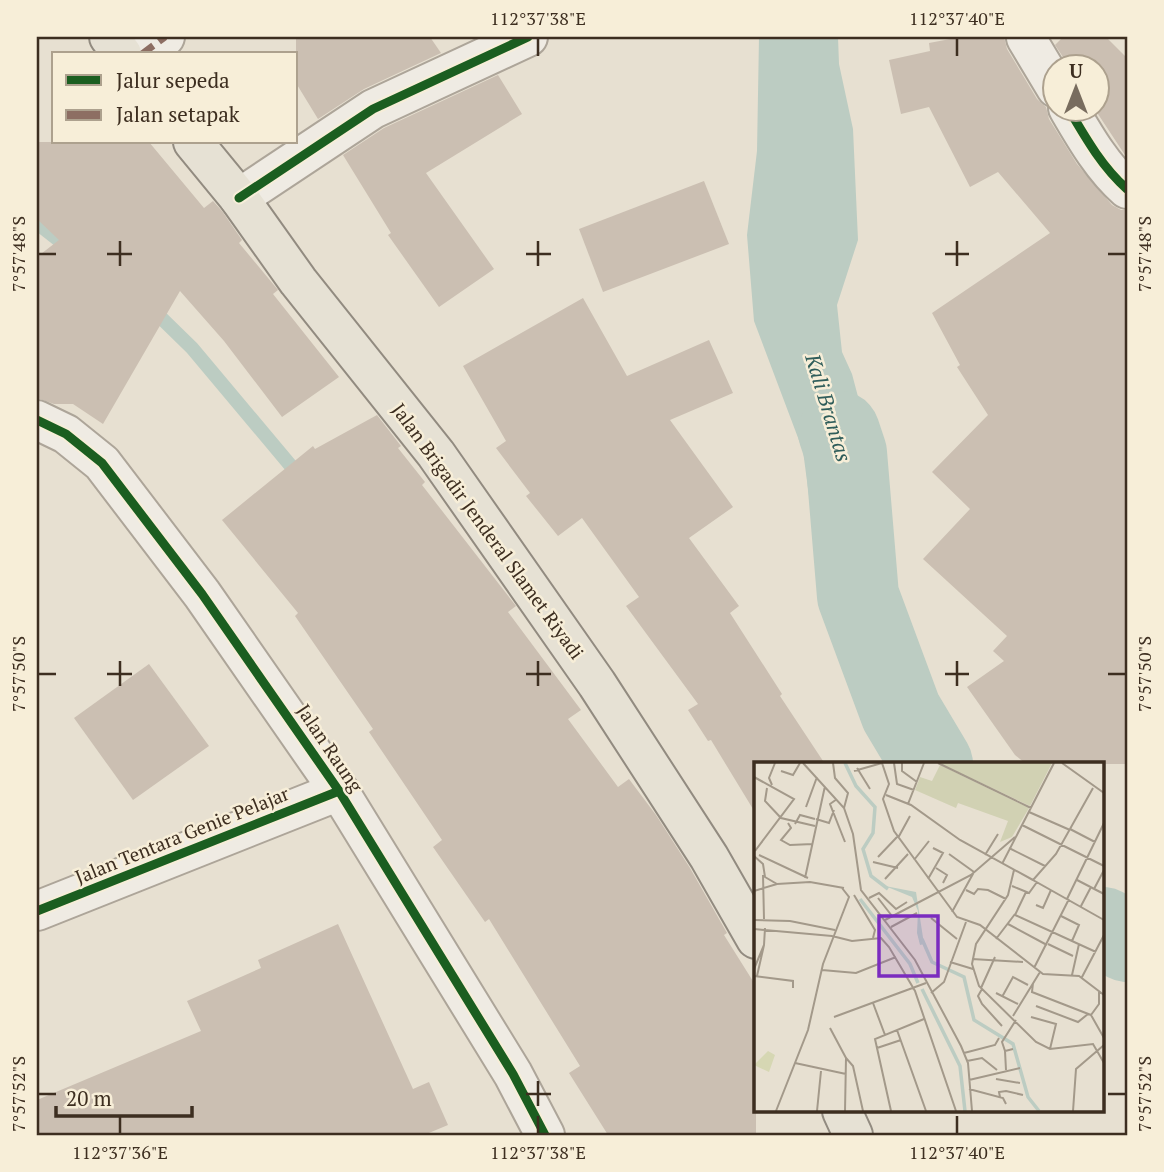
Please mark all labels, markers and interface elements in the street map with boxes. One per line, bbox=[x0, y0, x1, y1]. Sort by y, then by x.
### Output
text: 112°37'38"E bbox=[490, 6, 586, 30]
text: 112°37'40"E bbox=[909, 6, 1005, 30]
legend bbox=[52, 52, 298, 144]
north arrow bbox=[1042, 52, 1112, 122]
text: U bbox=[1069, 58, 1083, 83]
text: Jalur sepeda bbox=[116, 66, 230, 94]
text: Jalan setapak bbox=[116, 100, 240, 128]
text: 7°57'48"S bbox=[6, 216, 30, 292]
text: 7°57'48"S bbox=[1132, 216, 1156, 292]
water label: Kali Brantas bbox=[799, 349, 859, 465]
street label: Jalan Brigadir Jenderal Slamet Riyadi bbox=[387, 398, 590, 664]
text: 7°57'50"S bbox=[6, 636, 30, 712]
text: 7°57'50"S bbox=[1132, 636, 1156, 712]
street label: Jalan Raung bbox=[292, 699, 370, 797]
inset map bbox=[754, 762, 1104, 1112]
street label: Jalan Tentara Genie Pelajar bbox=[71, 780, 293, 889]
text: 7°57'52"S bbox=[6, 1056, 30, 1132]
text: 7°57'52"S bbox=[1132, 1056, 1156, 1132]
scale bar bbox=[56, 1074, 192, 1118]
text: 20 m bbox=[66, 1084, 112, 1112]
text: 112°37'36"E bbox=[72, 1140, 168, 1164]
text: 112°37'38"E bbox=[490, 1140, 586, 1164]
text: 112°37'40"E bbox=[909, 1140, 1005, 1164]

